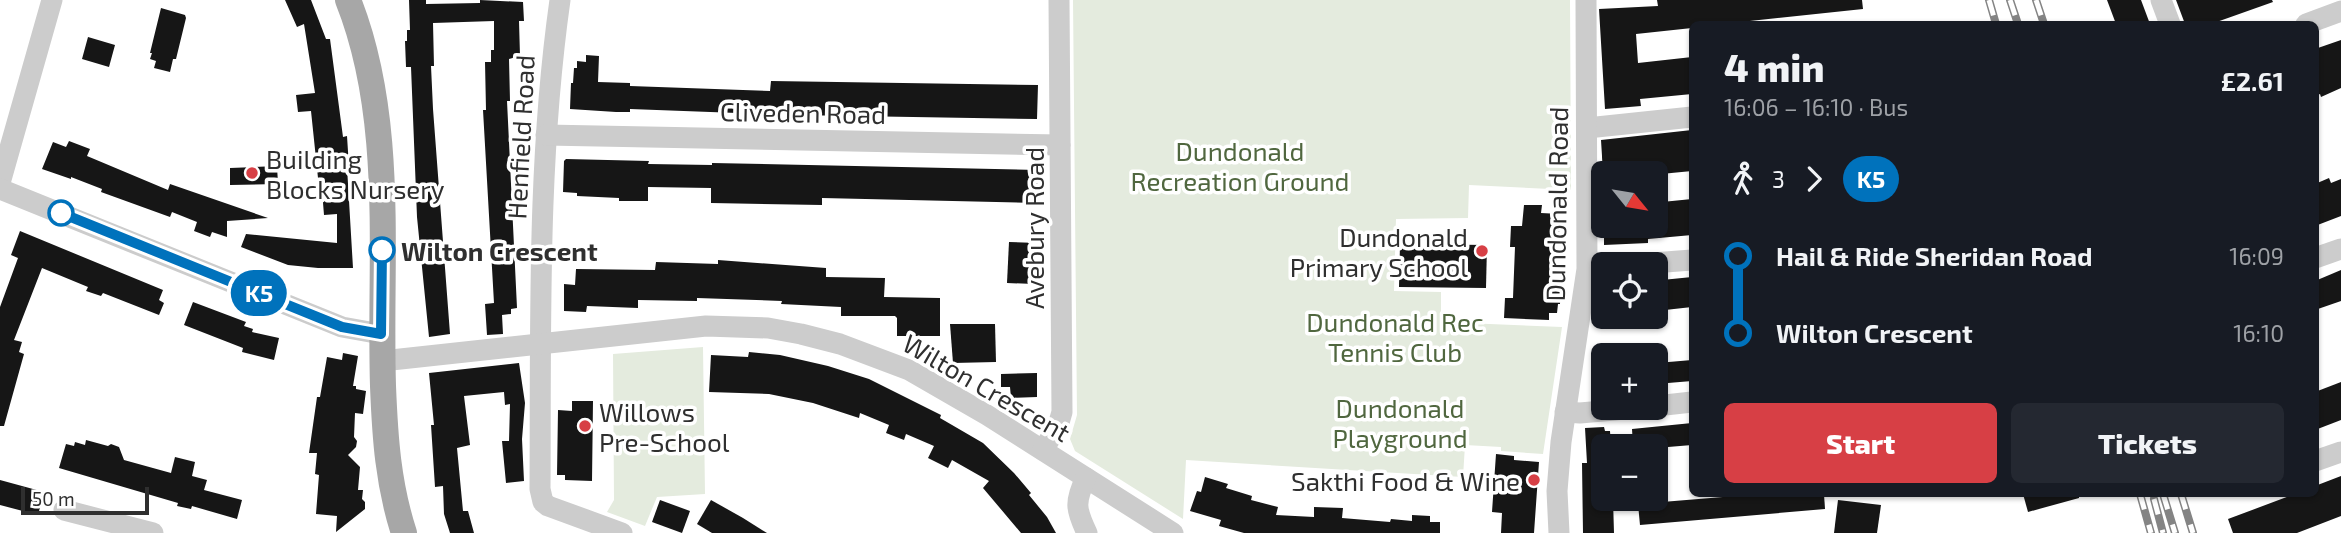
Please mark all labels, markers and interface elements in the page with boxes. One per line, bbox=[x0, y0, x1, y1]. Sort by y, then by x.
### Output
text: 4 min bbox=[1724, 44, 1825, 90]
street label: Henfield Road bbox=[500, 54, 540, 220]
text: £2.61 bbox=[2221, 65, 2284, 96]
text: 16:06 – 16:10 · Bus bbox=[1724, 93, 1908, 121]
street label: Cliveden Road bbox=[720, 95, 886, 129]
street label: Dundonald Road bbox=[1539, 106, 1573, 302]
park label: Dundonald Recreation Ground bbox=[1131, 135, 1349, 196]
place label: Building Blocks Nursery bbox=[266, 143, 445, 204]
street label: Avebury Road bbox=[1018, 147, 1049, 309]
icon: walk bbox=[1724, 160, 1762, 198]
icon: forward bbox=[1795, 160, 1833, 198]
north arrow bbox=[1591, 161, 1668, 238]
map controls bbox=[1591, 161, 1668, 511]
text: K5 bbox=[1857, 164, 1885, 193]
marker: Building Blocks Nursery bbox=[244, 165, 260, 181]
text: 3 bbox=[1772, 165, 1785, 193]
unlabelled marker bbox=[48, 200, 74, 226]
place label: Dundonald Primary School bbox=[1290, 221, 1468, 282]
place label: Wilton Crescent bbox=[401, 235, 598, 266]
marker: Wilton Crescent bbox=[369, 237, 395, 263]
text: Hail & Ride Sheridan Road bbox=[1776, 240, 2093, 271]
text: 16:09 bbox=[2229, 242, 2284, 270]
marker: Dundonald Primary School bbox=[1474, 243, 1490, 259]
button: locate bbox=[1591, 252, 1668, 329]
line badge: K5 bbox=[228, 270, 290, 316]
text: K5 bbox=[245, 278, 273, 307]
park label: Dundonald Rec Tennis Club bbox=[1306, 306, 1484, 367]
text: Wilton Crescent bbox=[1776, 317, 1973, 348]
text: 16:10 bbox=[2233, 319, 2284, 347]
street label: Wilton Crescent bbox=[898, 327, 1076, 447]
button: + bbox=[1591, 343, 1668, 420]
park label: Dundonald Playground bbox=[1332, 392, 1468, 453]
place label: Willows Pre-School bbox=[599, 396, 730, 457]
button: Start bbox=[1724, 403, 1997, 483]
button: Tickets bbox=[2011, 403, 2284, 483]
marker: Willows Pre-School bbox=[577, 418, 593, 434]
button: − bbox=[1591, 434, 1668, 511]
place label: Sakthi Food & Wine bbox=[1291, 465, 1520, 496]
marker: Sakthi Food & Wine bbox=[1526, 472, 1542, 488]
scale bar bbox=[21, 484, 149, 516]
text: 50 m bbox=[32, 487, 75, 510]

